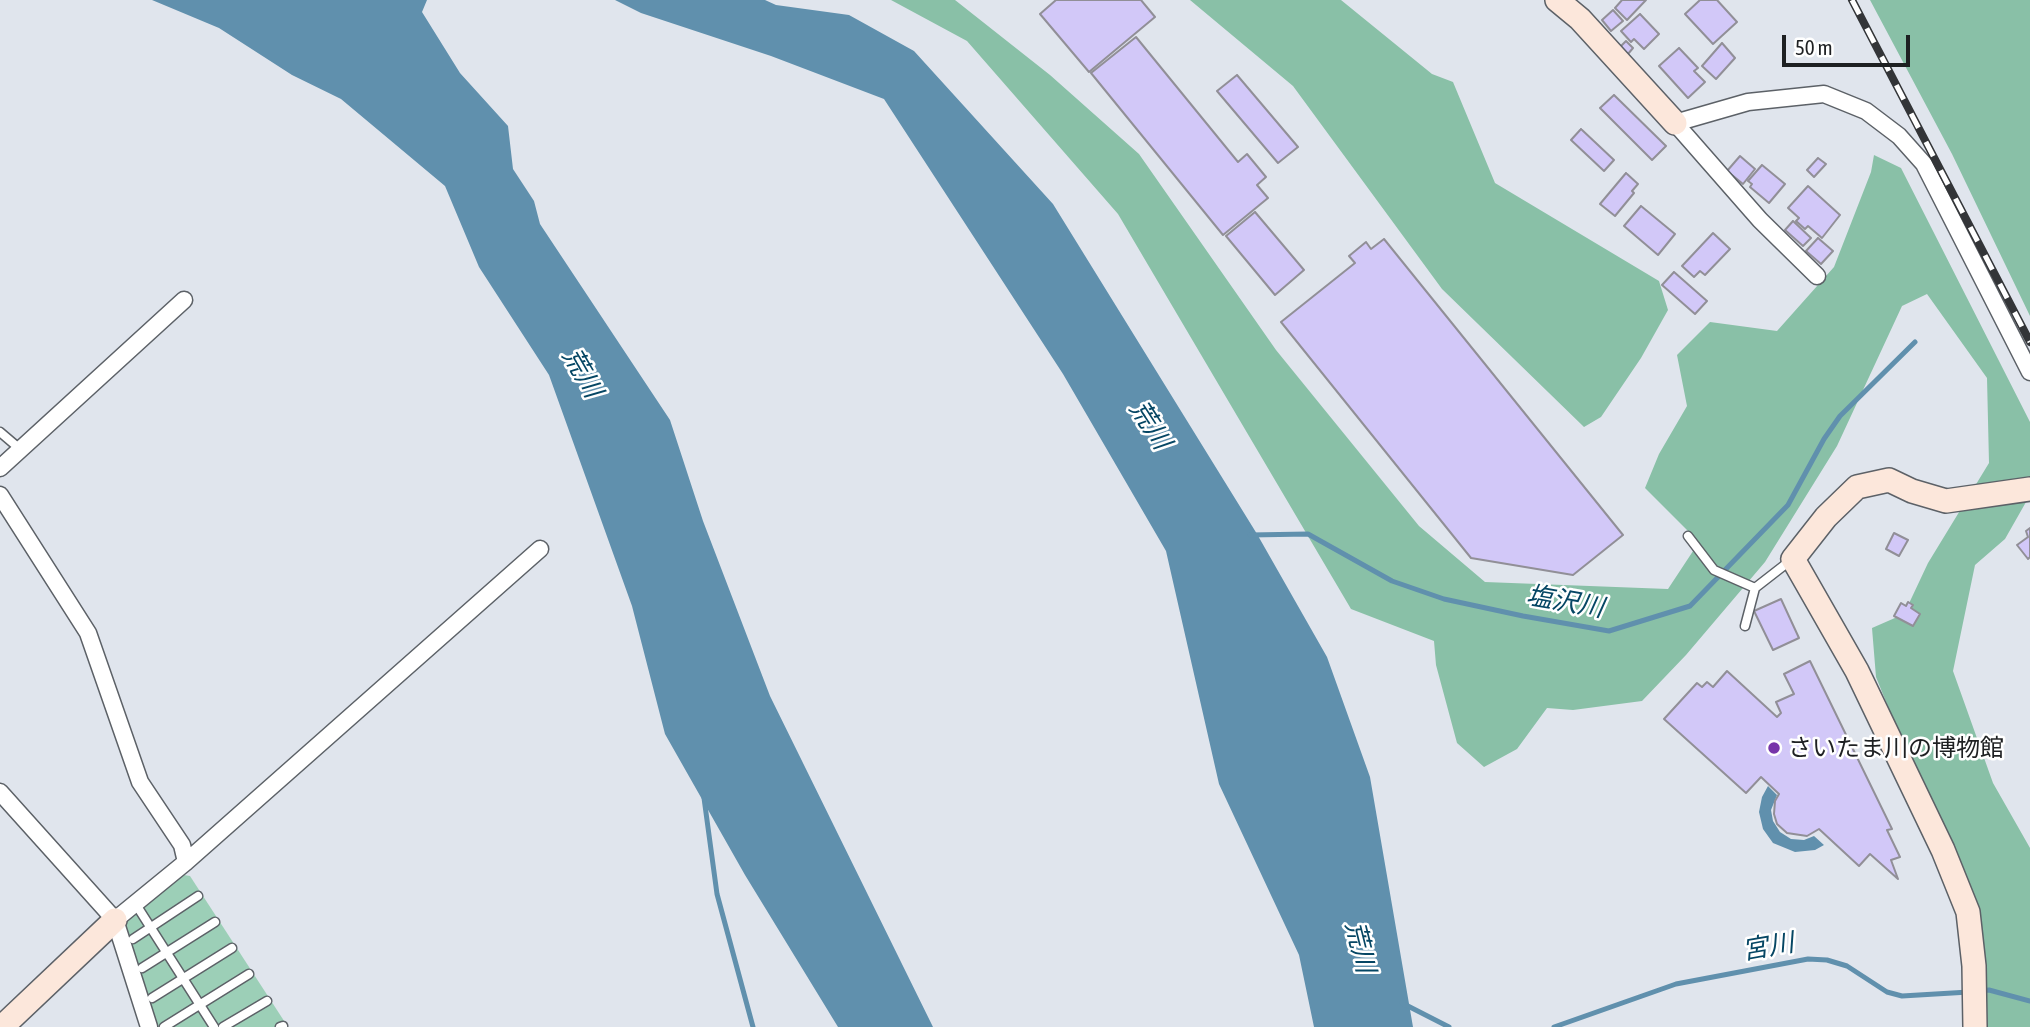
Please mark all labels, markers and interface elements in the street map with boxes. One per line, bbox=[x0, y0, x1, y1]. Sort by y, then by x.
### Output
scale bar bbox=[1785, 21, 1913, 65]
text: 50 m bbox=[1795, 35, 1833, 59]
water label: 荒川 bbox=[555, 343, 609, 403]
water label: 荒川 bbox=[1123, 395, 1177, 455]
water label: 塩沢川 bbox=[1524, 580, 1606, 624]
place label: さいたま川の博物館 bbox=[1788, 734, 2004, 762]
marker: さいたま川の博物館 bbox=[1766, 740, 1782, 756]
water label: 荒川 bbox=[1339, 918, 1381, 976]
water label: 宮川 bbox=[1740, 927, 1796, 967]

